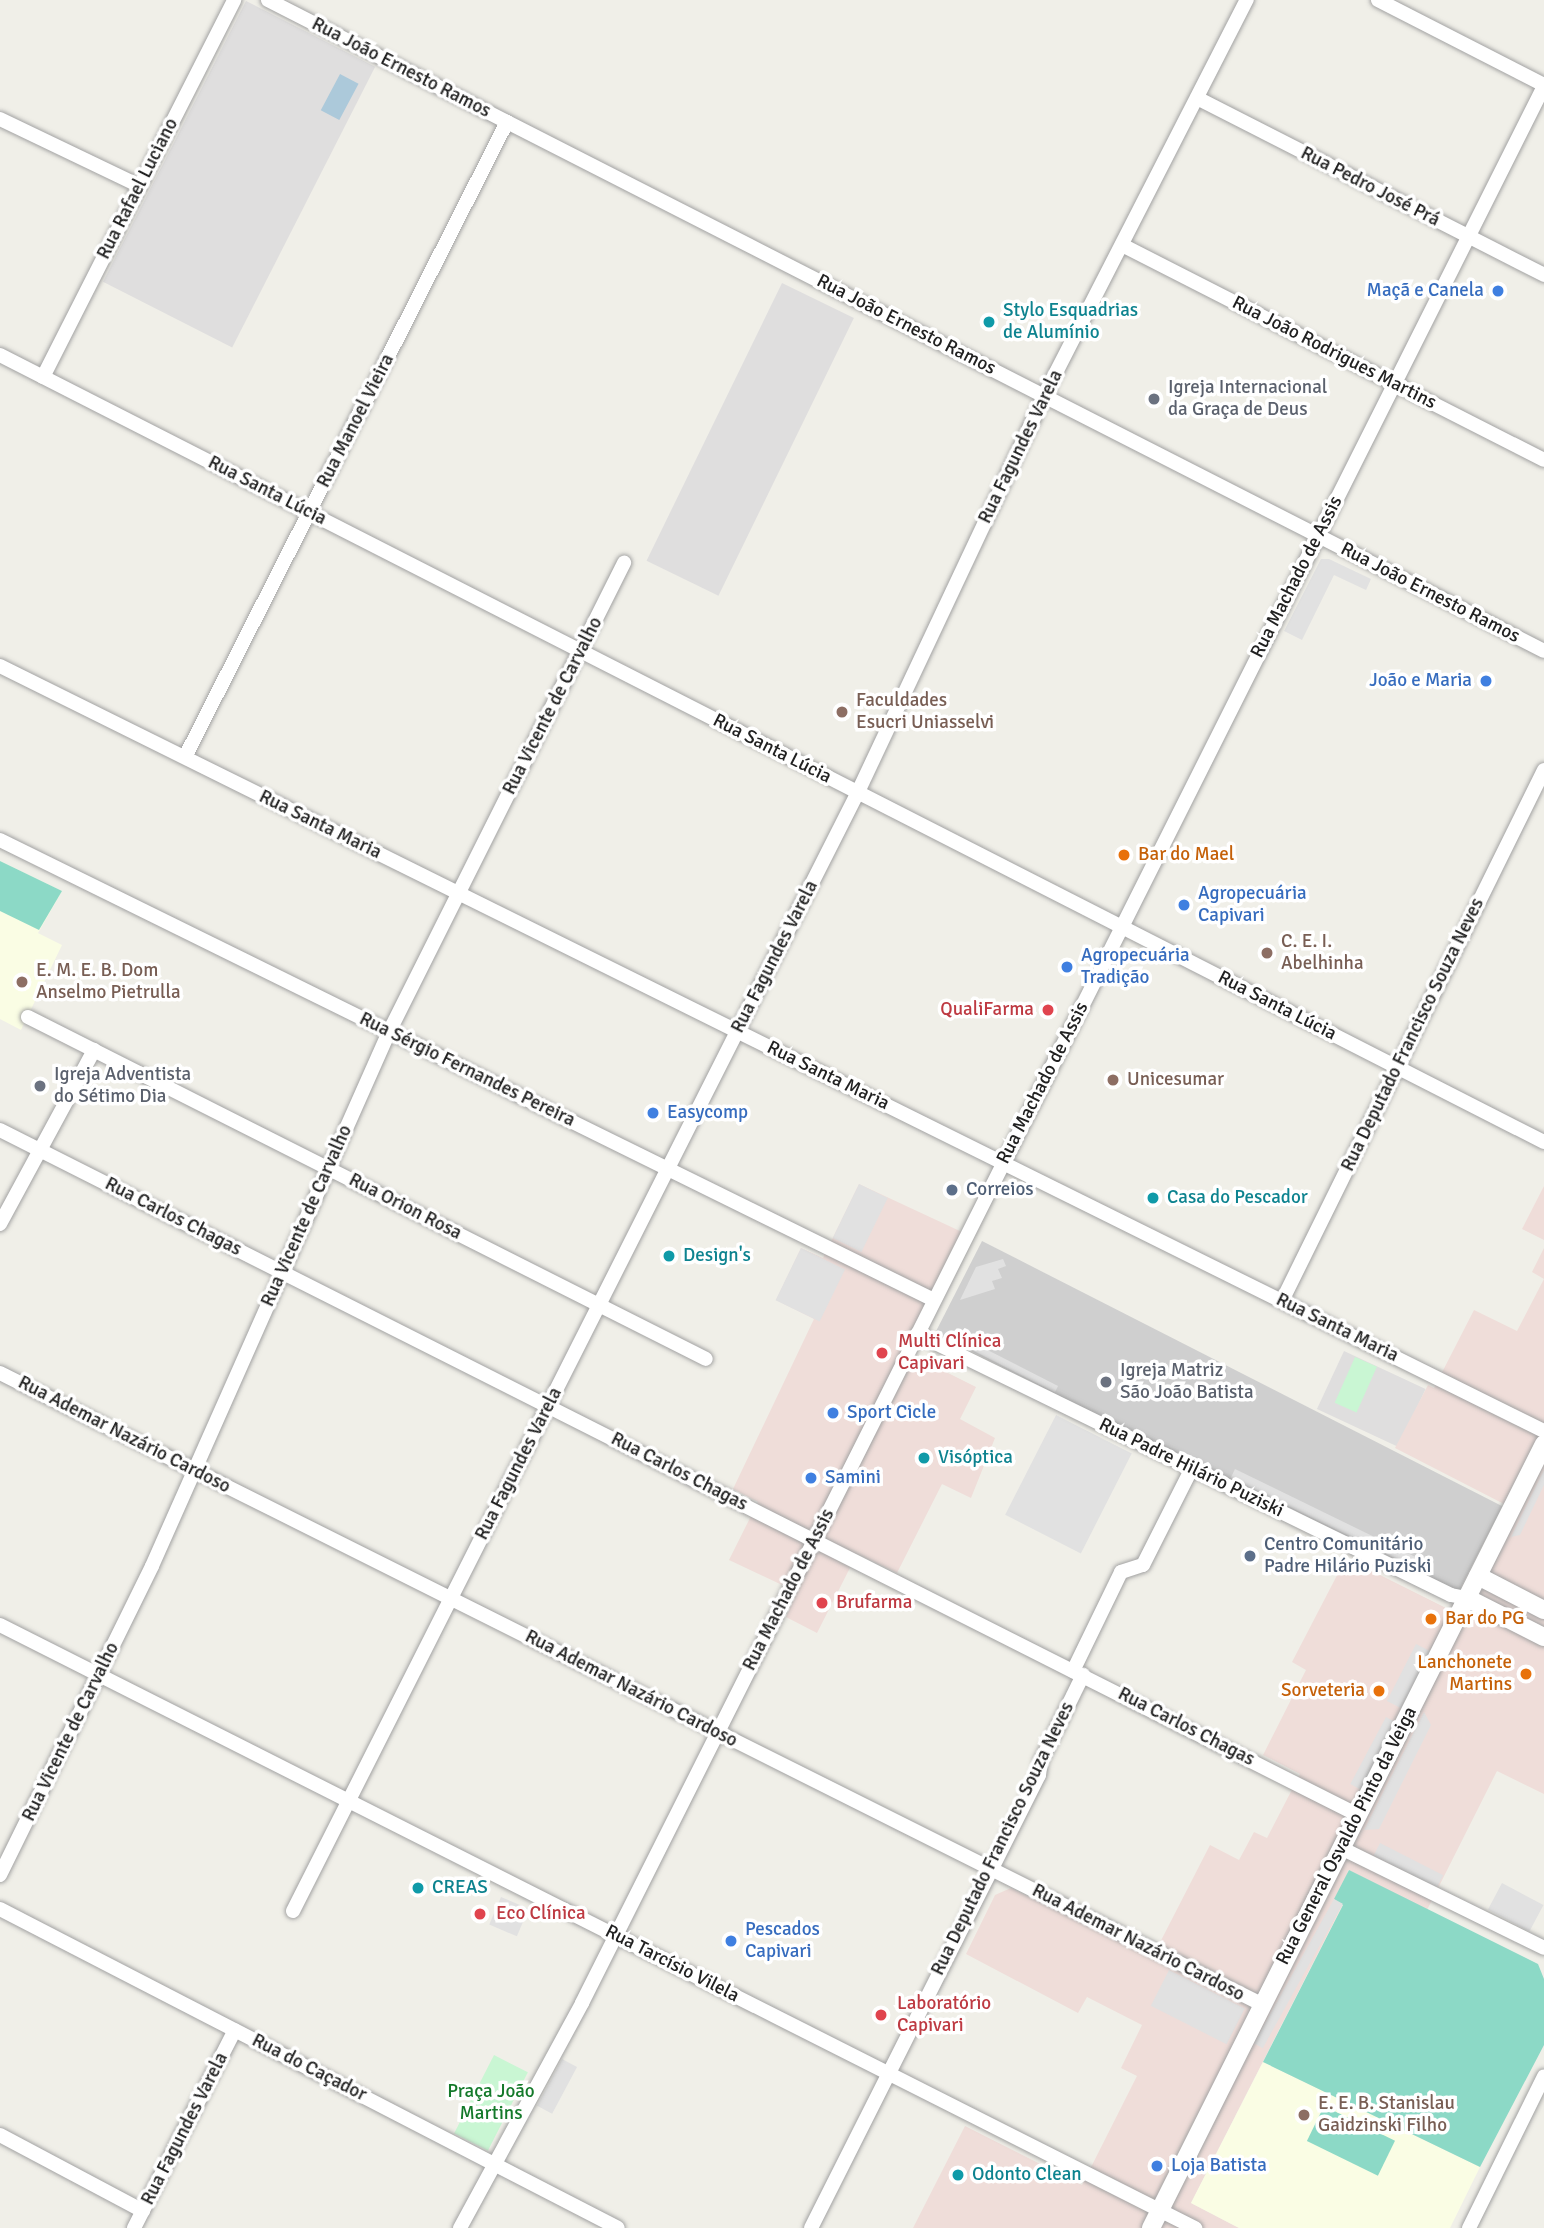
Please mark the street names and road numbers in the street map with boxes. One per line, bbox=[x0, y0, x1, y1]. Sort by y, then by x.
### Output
street label: Rua João Ernesto Ramos bbox=[308, 13, 494, 123]
street label: Rua Rafael Luciano bbox=[93, 115, 183, 263]
street label: Rua Pedro José Prá bbox=[1297, 142, 1443, 232]
street label: Rua João Ernesto Ramos bbox=[813, 270, 999, 380]
street label: Rua João Rodrigues Martins bbox=[1228, 292, 1440, 414]
street label: Rua Manoel Vieira bbox=[312, 350, 400, 492]
street label: Rua Fagundes Varela bbox=[974, 366, 1068, 528]
street label: Rua Santa Lúcia bbox=[204, 451, 330, 531]
street label: Rua Machado de Assis bbox=[1246, 492, 1348, 662]
street label: Rua João Ernesto Ramos bbox=[1337, 538, 1523, 648]
street label: Rua Vicente de Carvalho bbox=[498, 613, 608, 799]
street label: Rua Santa Lúcia bbox=[709, 709, 835, 789]
street label: Rua Santa Maria bbox=[255, 786, 385, 864]
street label: Rua Fagundes Varela bbox=[727, 877, 823, 1037]
street label: Rua Deputado Francisco Souza Neves bbox=[1337, 895, 1489, 1175]
street label: Rua Santa Lúcia bbox=[1214, 966, 1340, 1046]
street label: Rua Machado de Assis bbox=[992, 998, 1094, 1168]
street label: Rua Sérgio Fernandes Pereira bbox=[355, 1008, 579, 1132]
street label: Rua Santa Maria bbox=[763, 1037, 893, 1115]
street label: Rua Vicente de Carvalho bbox=[257, 1122, 357, 1310]
street label: Rua Orion Rosa bbox=[345, 1169, 465, 1245]
street label: Rua Carlos Chagas bbox=[101, 1173, 245, 1261]
street label: Rua Santa Maria bbox=[1272, 1289, 1402, 1367]
street label: Rua Ademar Nazário Cardoso bbox=[14, 1371, 234, 1499]
street label: Rua Fagundes Varela bbox=[471, 1384, 567, 1544]
street label: Rua Padre Hilário Puziski bbox=[1095, 1413, 1287, 1523]
street label: Rua Carlos Chagas bbox=[607, 1428, 751, 1516]
street label: Rua Machado de Assis bbox=[738, 1505, 840, 1675]
street label: Rua Ademar Nazário Cardoso bbox=[521, 1625, 741, 1753]
street label: Rua Vicente de Carvalho bbox=[18, 1639, 124, 1825]
street label: Rua Carlos Chagas bbox=[1114, 1683, 1258, 1771]
street label: Rua Deputado Francisco Souza Neves bbox=[927, 1699, 1079, 1979]
street label: Rua General Osvaldo Pinto da Veiga bbox=[1272, 1703, 1422, 1969]
street label: Rua Ademar Nazário Cardoso bbox=[1028, 1879, 1248, 2007]
street label: Rua Tarcísio Vilela bbox=[601, 1920, 743, 2008]
street label: Rua do Caçador bbox=[248, 2029, 370, 2107]
street label: Rua Fagundes Varela bbox=[137, 2049, 233, 2209]

